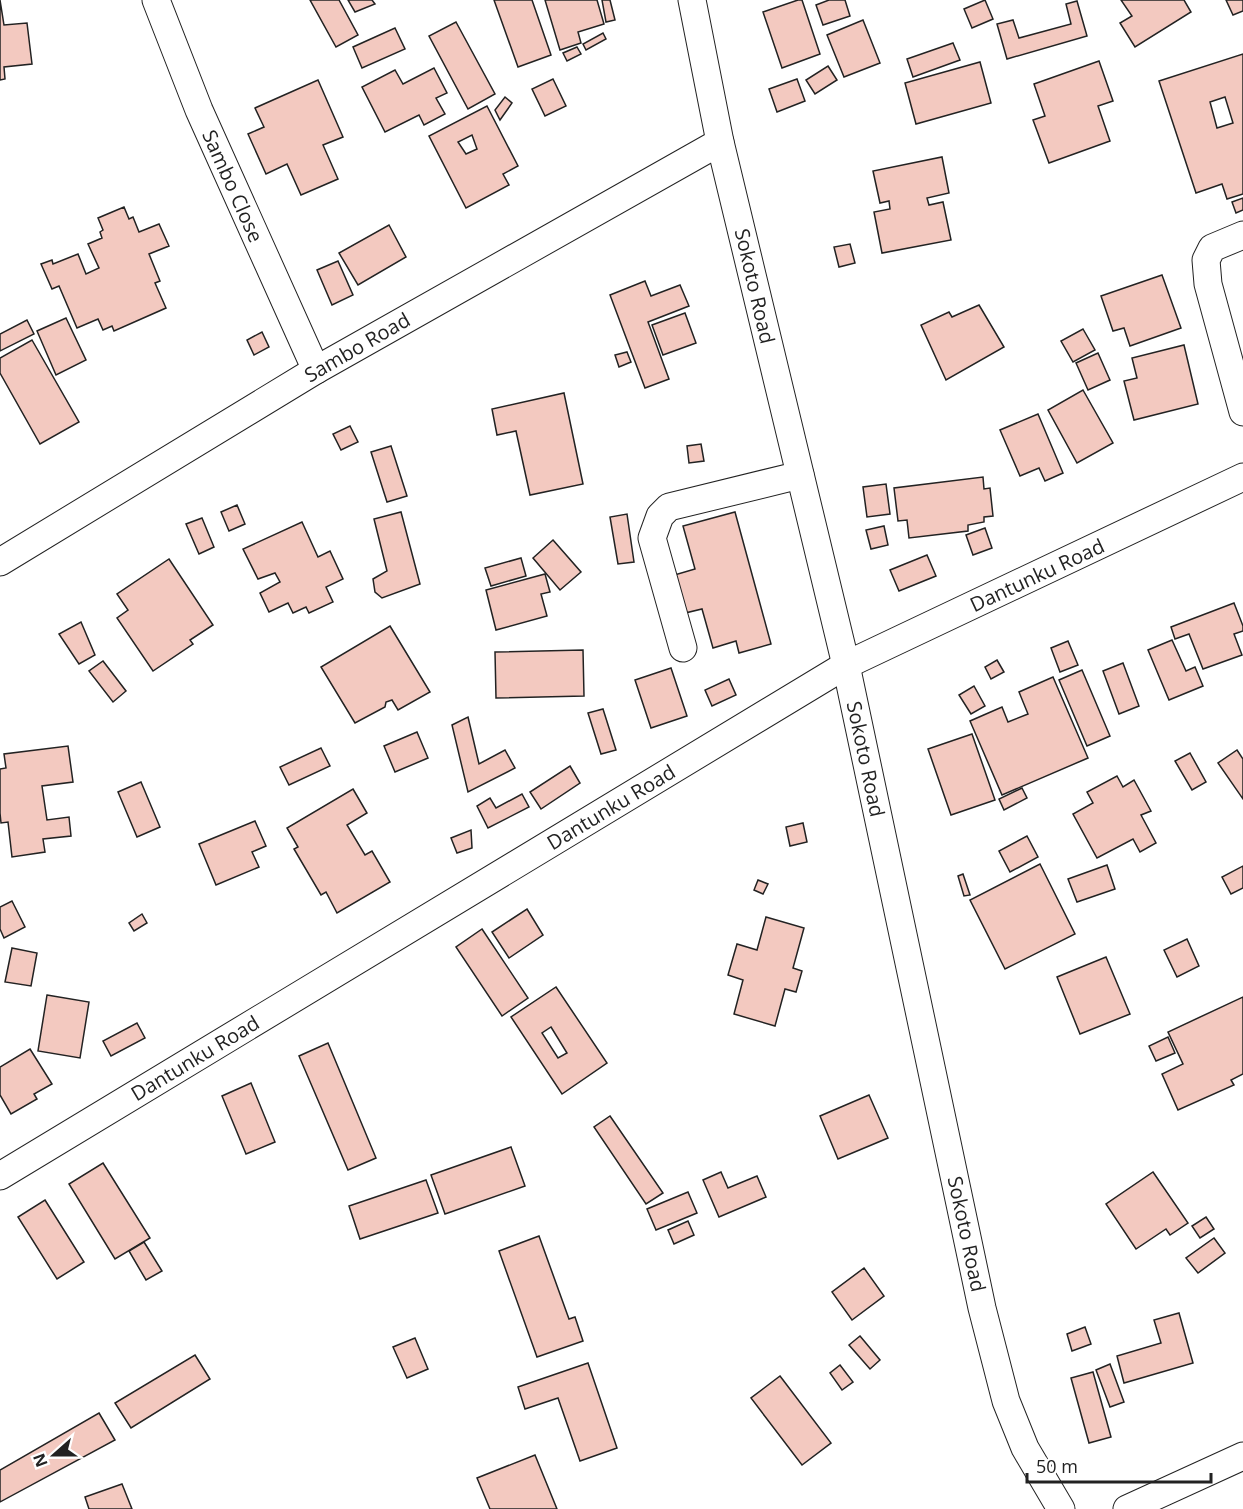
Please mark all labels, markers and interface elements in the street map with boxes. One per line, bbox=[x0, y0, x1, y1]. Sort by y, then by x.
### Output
street label: Sambo Close bbox=[196, 125, 270, 247]
street label: Sokoto Road bbox=[729, 226, 781, 346]
street label: Sambo Road bbox=[299, 306, 415, 388]
street label: Dantunku Road bbox=[965, 532, 1109, 618]
street label: Sokoto Road bbox=[841, 699, 891, 819]
street label: Dantunku Road bbox=[542, 758, 680, 856]
street label: Dantunku Road bbox=[126, 1009, 264, 1107]
street label: Sokoto Road bbox=[942, 1174, 992, 1294]
north arrow bbox=[24, 1425, 84, 1485]
scale bar bbox=[1027, 1446, 1212, 1484]
text: N bbox=[27, 1450, 53, 1470]
text: 50 m bbox=[1036, 1454, 1078, 1478]

